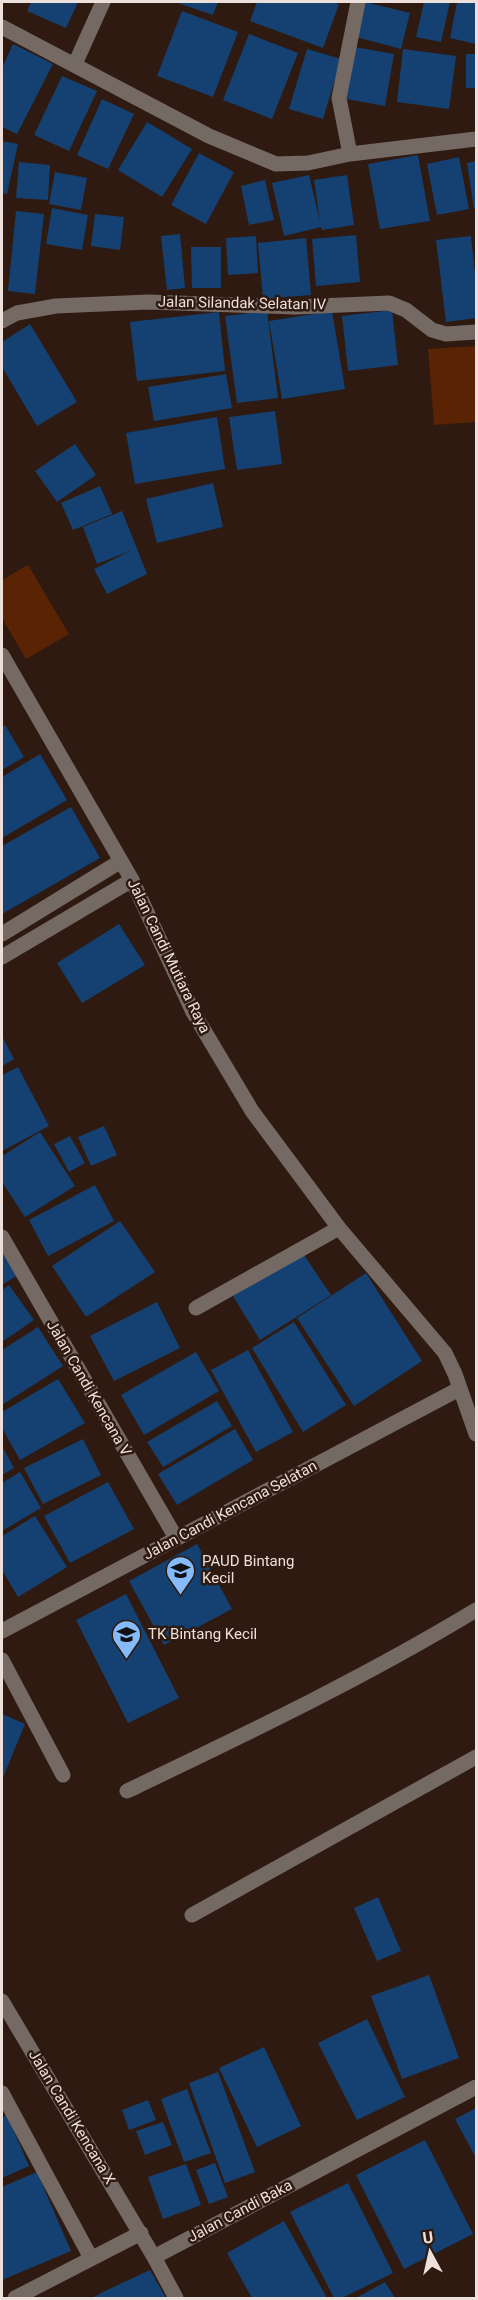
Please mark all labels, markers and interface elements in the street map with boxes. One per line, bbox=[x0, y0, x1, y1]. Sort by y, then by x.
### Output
street label: Jalan Silandak Selatan IV bbox=[158, 293, 327, 313]
street label: Jalan Candi Mutiara Raya bbox=[124, 876, 214, 1036]
street label: Jalan Candi Kencana V bbox=[43, 1317, 135, 1459]
street label: Jalan Candi Kencana Selatan bbox=[140, 1457, 320, 1563]
place label: PAUD Bintang Kecil bbox=[202, 1552, 294, 1587]
school or university icon: PAUD Bintang Kecil bbox=[165, 1554, 197, 1596]
school or university icon: TK Bintang Kecil bbox=[111, 1618, 143, 1660]
place label: TK Bintang Kecil bbox=[148, 1625, 257, 1643]
street label: Jalan Candi Kencana X bbox=[25, 2047, 120, 2188]
street label: Jalan Candi Baka bbox=[185, 2176, 295, 2246]
north arrow bbox=[400, 2222, 460, 2282]
text: U bbox=[421, 2227, 435, 2248]

